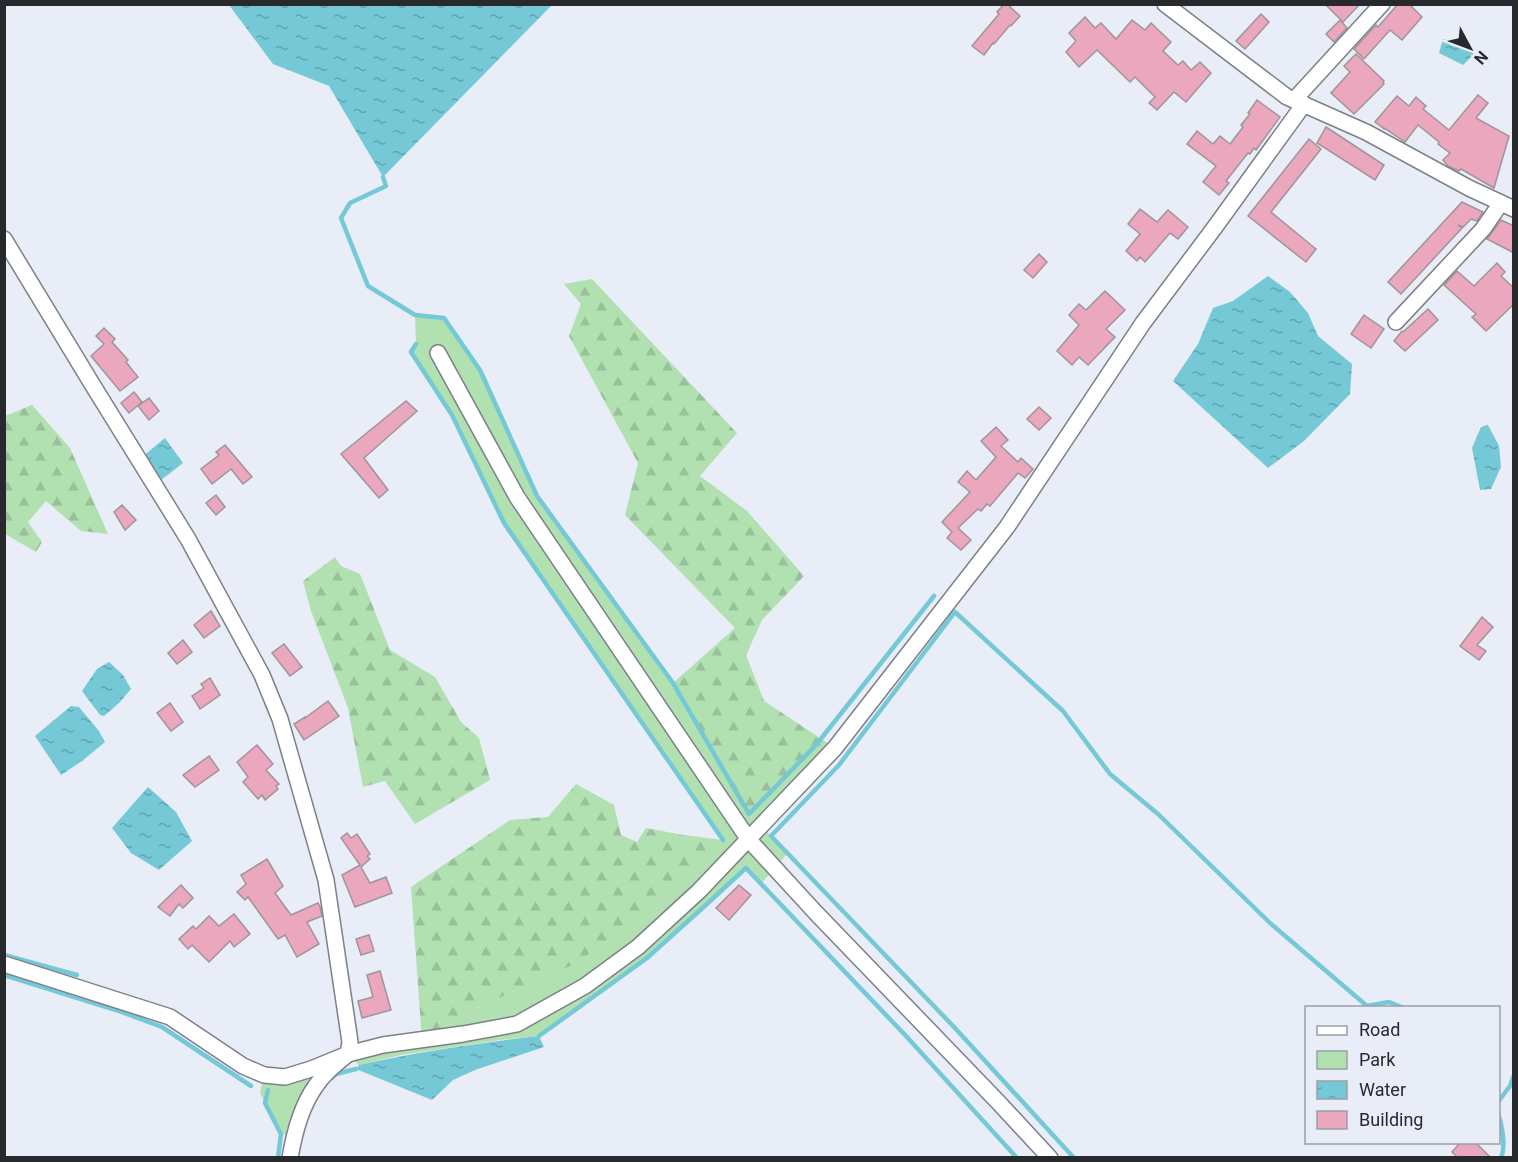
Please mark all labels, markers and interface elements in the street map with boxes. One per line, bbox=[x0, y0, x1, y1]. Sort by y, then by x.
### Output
north arrow bbox=[1440, 18, 1500, 78]
text: N bbox=[1470, 47, 1492, 68]
legend bbox=[1305, 1006, 1500, 1144]
text: Road bbox=[1359, 1019, 1400, 1040]
text: Park bbox=[1359, 1049, 1396, 1070]
text: Water bbox=[1359, 1079, 1406, 1100]
text: Building bbox=[1359, 1109, 1423, 1130]

